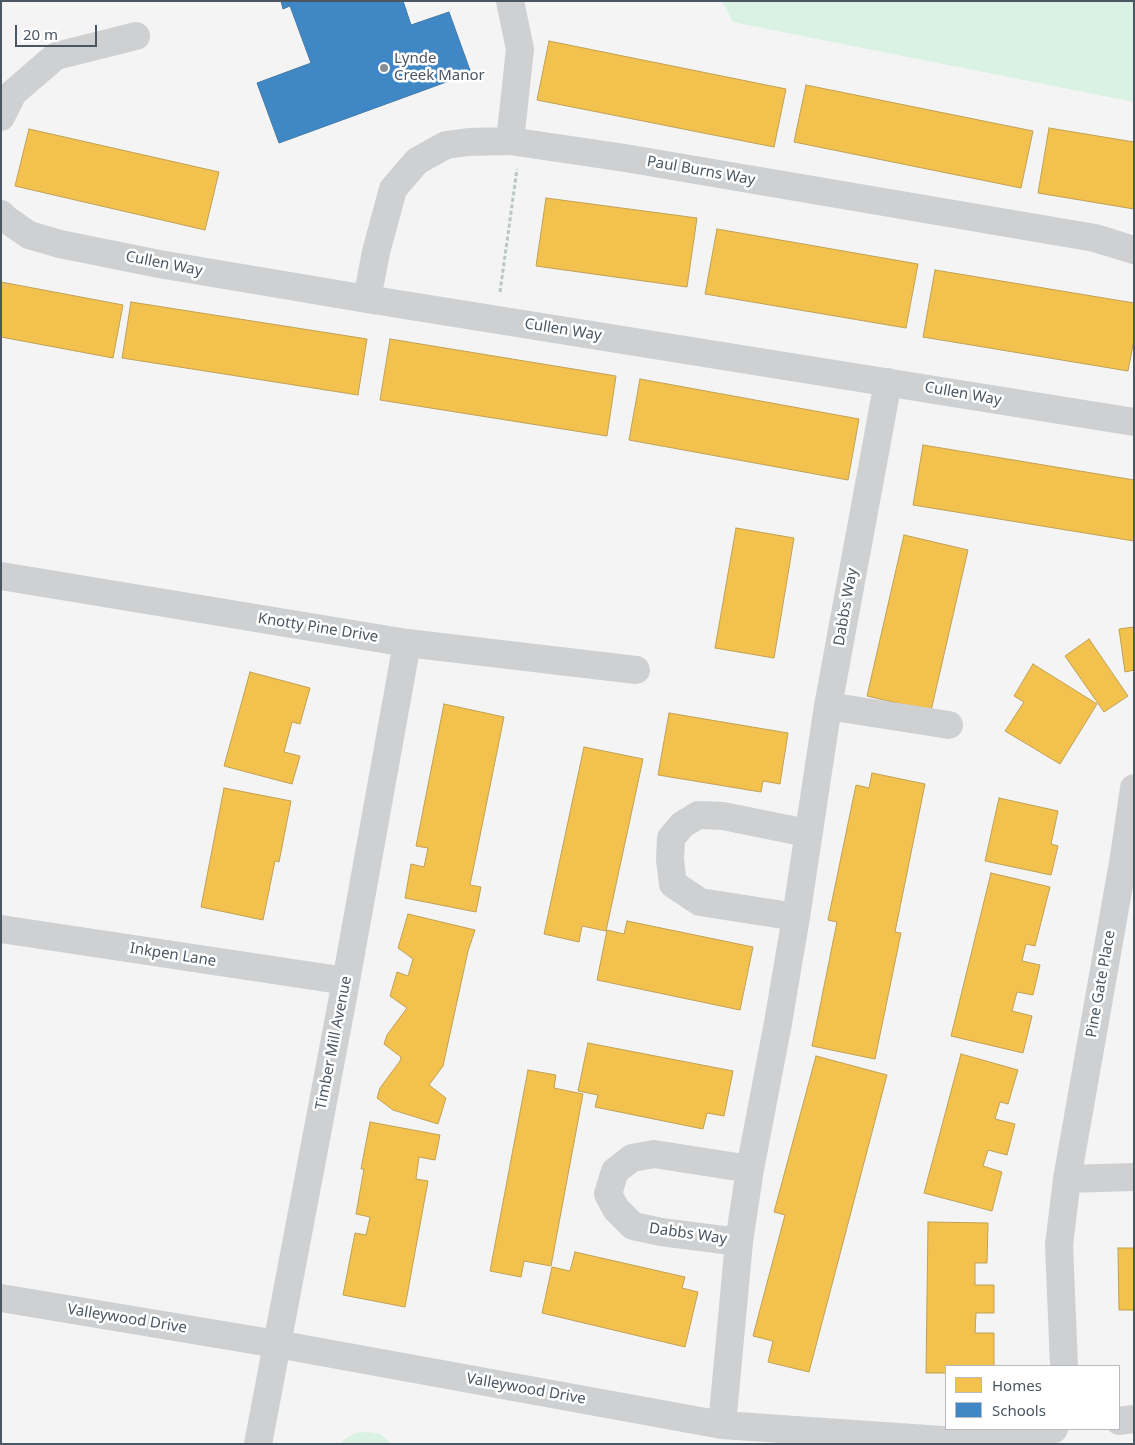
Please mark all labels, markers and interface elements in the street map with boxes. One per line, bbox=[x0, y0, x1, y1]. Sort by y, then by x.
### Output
scale bar bbox=[18, 15, 100, 47]
text: 20 m bbox=[23, 24, 58, 44]
place label: Lynde Creek Manor bbox=[394, 50, 485, 85]
marker: Lynde Creek Manor bbox=[378, 62, 390, 74]
street label: Paul Burns Way bbox=[645, 153, 757, 189]
street label: Cullen Way bbox=[124, 248, 204, 280]
street label: Cullen Way bbox=[523, 315, 603, 345]
street label: Cullen Way bbox=[923, 378, 1003, 410]
street label: Dabbs Way bbox=[830, 567, 862, 647]
street label: Knotty Pine Drive bbox=[257, 610, 379, 646]
street label: Pine Gate Place bbox=[1083, 929, 1119, 1039]
street label: Inkpen Lane bbox=[129, 939, 217, 971]
street label: Timber Mill Avenue bbox=[312, 975, 356, 1111]
street label: Dabbs Way bbox=[648, 1220, 728, 1248]
street label: Valleywood Drive bbox=[66, 1301, 188, 1337]
legend bbox=[945, 1365, 1120, 1430]
street label: Valleywood Drive bbox=[465, 1370, 587, 1408]
text: Homes bbox=[992, 1375, 1042, 1395]
text: Schools bbox=[992, 1400, 1046, 1420]

